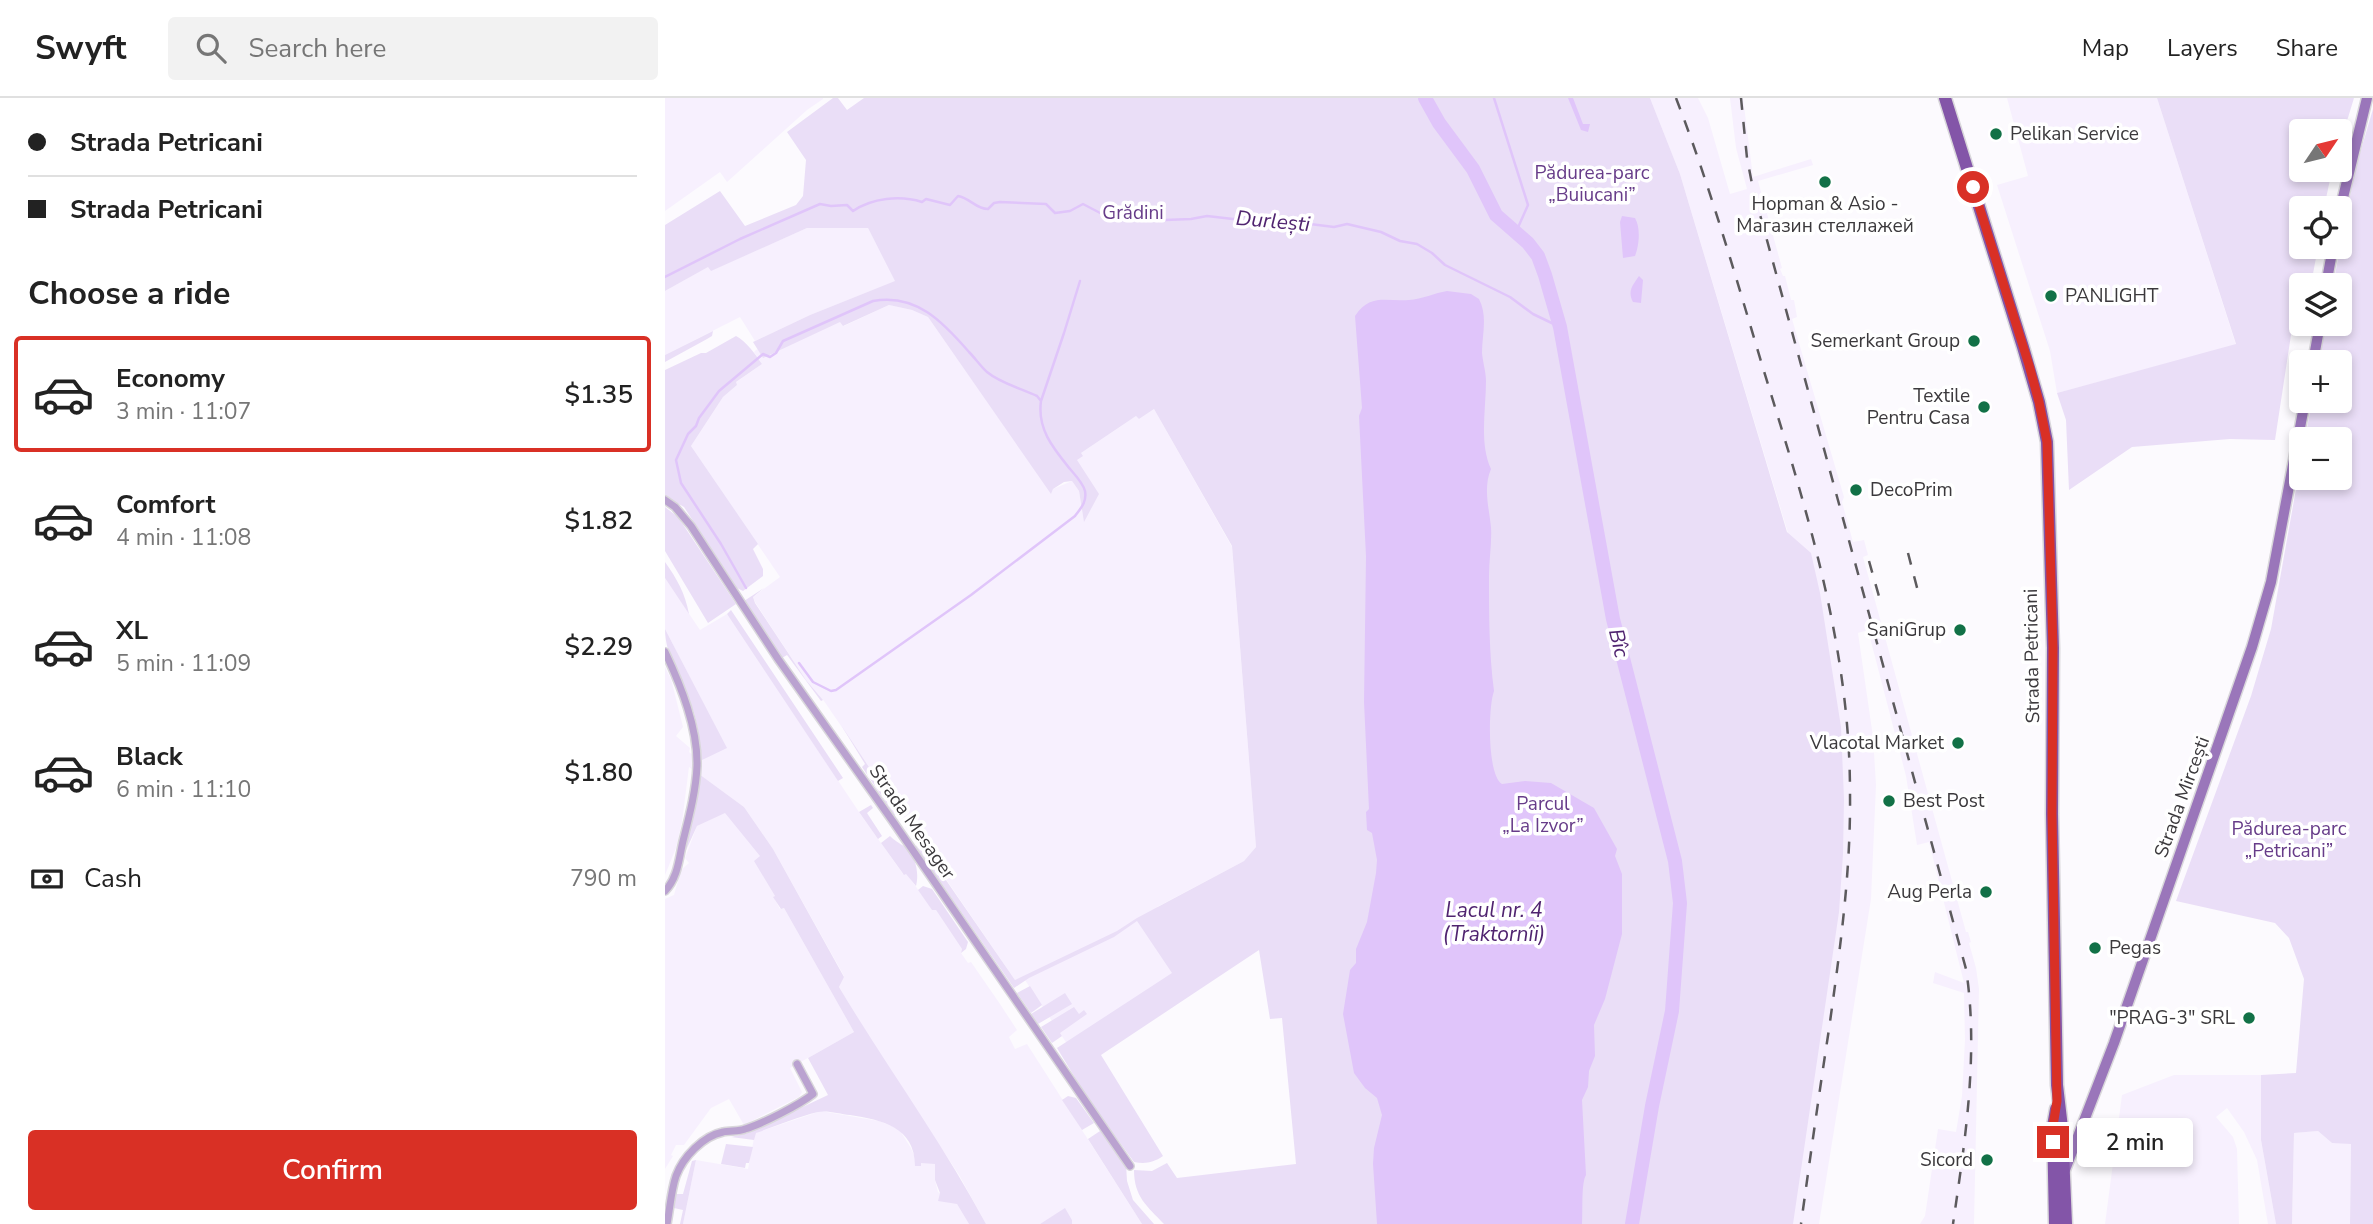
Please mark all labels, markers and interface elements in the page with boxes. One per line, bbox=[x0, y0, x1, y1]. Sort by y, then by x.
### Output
search box bbox=[168, 17, 658, 80]
text: Swyft bbox=[35, 26, 126, 71]
icon: search bbox=[192, 29, 230, 67]
text: Search here bbox=[248, 31, 386, 66]
text: Map bbox=[2082, 32, 2129, 64]
text: Layers bbox=[2167, 32, 2238, 64]
text: Share bbox=[2276, 32, 2338, 64]
north arrow bbox=[2289, 119, 2352, 182]
map controls bbox=[2289, 119, 2352, 490]
place label: Pelikan Service bbox=[2010, 121, 2139, 147]
text: Strada Petricani bbox=[70, 125, 263, 160]
marker: Pelikan Service bbox=[1988, 126, 2004, 142]
park label: Pădurea-parc „Buiucani” bbox=[1535, 160, 1650, 208]
route start bbox=[1957, 171, 1989, 203]
marker: Hopman & Asio - Магазин стеллажей bbox=[1817, 174, 1833, 190]
place label: Hopman & Asio - Магазин стеллажей bbox=[1736, 191, 1914, 239]
text: Strada Petricani bbox=[70, 192, 263, 227]
button: locate bbox=[2289, 196, 2352, 259]
park label: Grădini bbox=[1102, 200, 1164, 226]
water label: Durlești bbox=[1235, 204, 1312, 238]
text: Choose a ride bbox=[28, 272, 230, 315]
button: layers bbox=[2289, 273, 2352, 336]
place label: PANLIGHT bbox=[2065, 283, 2159, 309]
marker: PANLIGHT bbox=[2043, 288, 2059, 304]
place label: Semerkant Group bbox=[1810, 328, 1960, 354]
marker: Semerkant Group bbox=[1966, 333, 1982, 349]
button: + bbox=[2289, 350, 2352, 413]
text: Economy bbox=[116, 361, 225, 396]
icon: car bbox=[32, 363, 95, 426]
text: $1.35 bbox=[564, 377, 633, 412]
place label: Textile Pentru Casa bbox=[1867, 383, 1970, 431]
text: 3 min · 11:07 bbox=[116, 396, 251, 427]
marker: Textile Pentru Casa bbox=[1976, 399, 1992, 415]
button: − bbox=[2289, 427, 2352, 490]
place label: DecoPrim bbox=[1870, 477, 1953, 503]
marker: DecoPrim bbox=[1848, 482, 1864, 498]
text: Comfort bbox=[116, 487, 216, 522]
icon: car bbox=[32, 489, 95, 552]
text: $1.82 bbox=[564, 503, 633, 538]
text: 4 min · 11:08 bbox=[116, 522, 251, 553]
street label: Strada Petricani bbox=[2018, 588, 2046, 724]
text: XL bbox=[116, 613, 148, 648]
icon: car bbox=[32, 615, 95, 678]
place label: SaniGrup bbox=[1867, 617, 1946, 643]
marker: SaniGrup bbox=[1952, 622, 1968, 638]
water label: Bîc bbox=[1602, 626, 1636, 661]
text: $2.29 bbox=[564, 629, 633, 664]
text: 5 min · 11:09 bbox=[116, 648, 251, 679]
place label: Vlacotal Market bbox=[1809, 730, 1944, 756]
street label: Strada Mircești bbox=[2148, 733, 2216, 861]
marker: Vlacotal Market bbox=[1950, 735, 1966, 751]
text: Black bbox=[116, 739, 183, 774]
icon: car bbox=[32, 741, 95, 804]
text: $1.80 bbox=[564, 755, 633, 790]
street label: Strada Mesager bbox=[863, 759, 961, 885]
text: 6 min · 11:10 bbox=[116, 774, 251, 805]
place label: Best Post bbox=[1903, 788, 1985, 814]
park label: Parcul „La Izvor” bbox=[1502, 791, 1584, 839]
marker: Best Post bbox=[1881, 793, 1897, 809]
park label: Pădurea-parc „Petricani” bbox=[2232, 816, 2347, 864]
icon: cash bbox=[28, 860, 66, 898]
text: Cash bbox=[84, 861, 142, 896]
text: 790 m bbox=[570, 863, 637, 894]
place label: Aug Perla bbox=[1887, 879, 1972, 905]
marker: Aug Perla bbox=[1978, 884, 1994, 900]
water label: Lacul nr. 4 (Traktornîi) bbox=[1443, 896, 1545, 948]
place label: Pegas bbox=[2109, 935, 2161, 961]
marker: Pegas bbox=[2087, 940, 2103, 956]
place label: "PRAG-3" SRL bbox=[2109, 1005, 2236, 1031]
marker: "PRAG-3" SRL bbox=[2241, 1010, 2257, 1026]
callout: 2 min bbox=[2077, 1118, 2193, 1166]
route end bbox=[2037, 1126, 2069, 1158]
text: 2 min bbox=[2106, 1127, 2164, 1158]
button: Confirm bbox=[28, 1130, 637, 1210]
place label: Sicord bbox=[1920, 1147, 1973, 1173]
marker: Sicord bbox=[1979, 1152, 1995, 1168]

